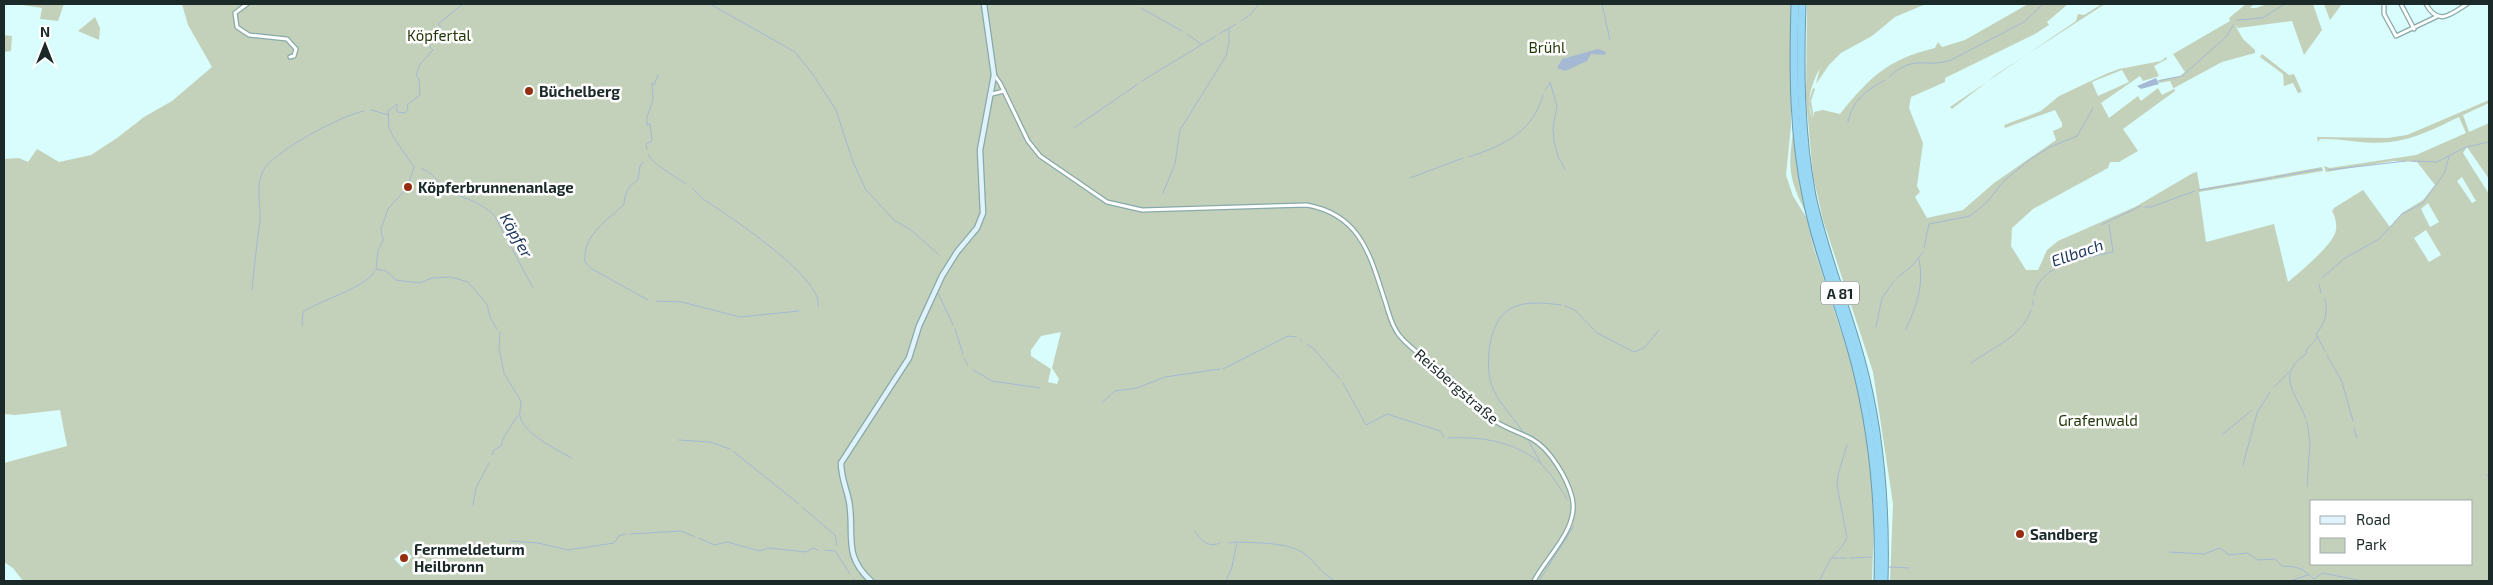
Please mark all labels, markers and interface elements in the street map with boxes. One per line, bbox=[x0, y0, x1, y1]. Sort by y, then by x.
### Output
north arrow bbox=[20, 20, 70, 70]
text: N bbox=[40, 23, 50, 40]
park label: Köpfertal bbox=[407, 26, 472, 44]
park label: Brühl bbox=[1528, 38, 1566, 56]
place label: Büchelberg bbox=[539, 82, 620, 100]
marker: Büchelberg bbox=[523, 85, 535, 97]
place label: Köpferbrunnenanlage bbox=[418, 178, 574, 196]
marker: Köpferbrunnenanlage bbox=[402, 181, 414, 193]
water label: Köpfer bbox=[497, 209, 538, 261]
water label: Ellbach bbox=[2049, 234, 2105, 270]
road number: A 81 bbox=[1821, 282, 1859, 304]
street label: Reisbergstraße bbox=[1411, 345, 1503, 427]
park label: Grafenwald bbox=[2058, 411, 2138, 429]
legend bbox=[2310, 500, 2473, 565]
text: Road bbox=[2356, 510, 2391, 528]
place label: Sandberg bbox=[2030, 525, 2098, 543]
marker: Sandberg bbox=[2014, 528, 2026, 540]
text: Park bbox=[2356, 535, 2387, 553]
place label: Fernmeldeturm Heilbronn bbox=[414, 540, 525, 575]
marker: Fernmeldeturm Heilbronn bbox=[398, 552, 410, 564]

